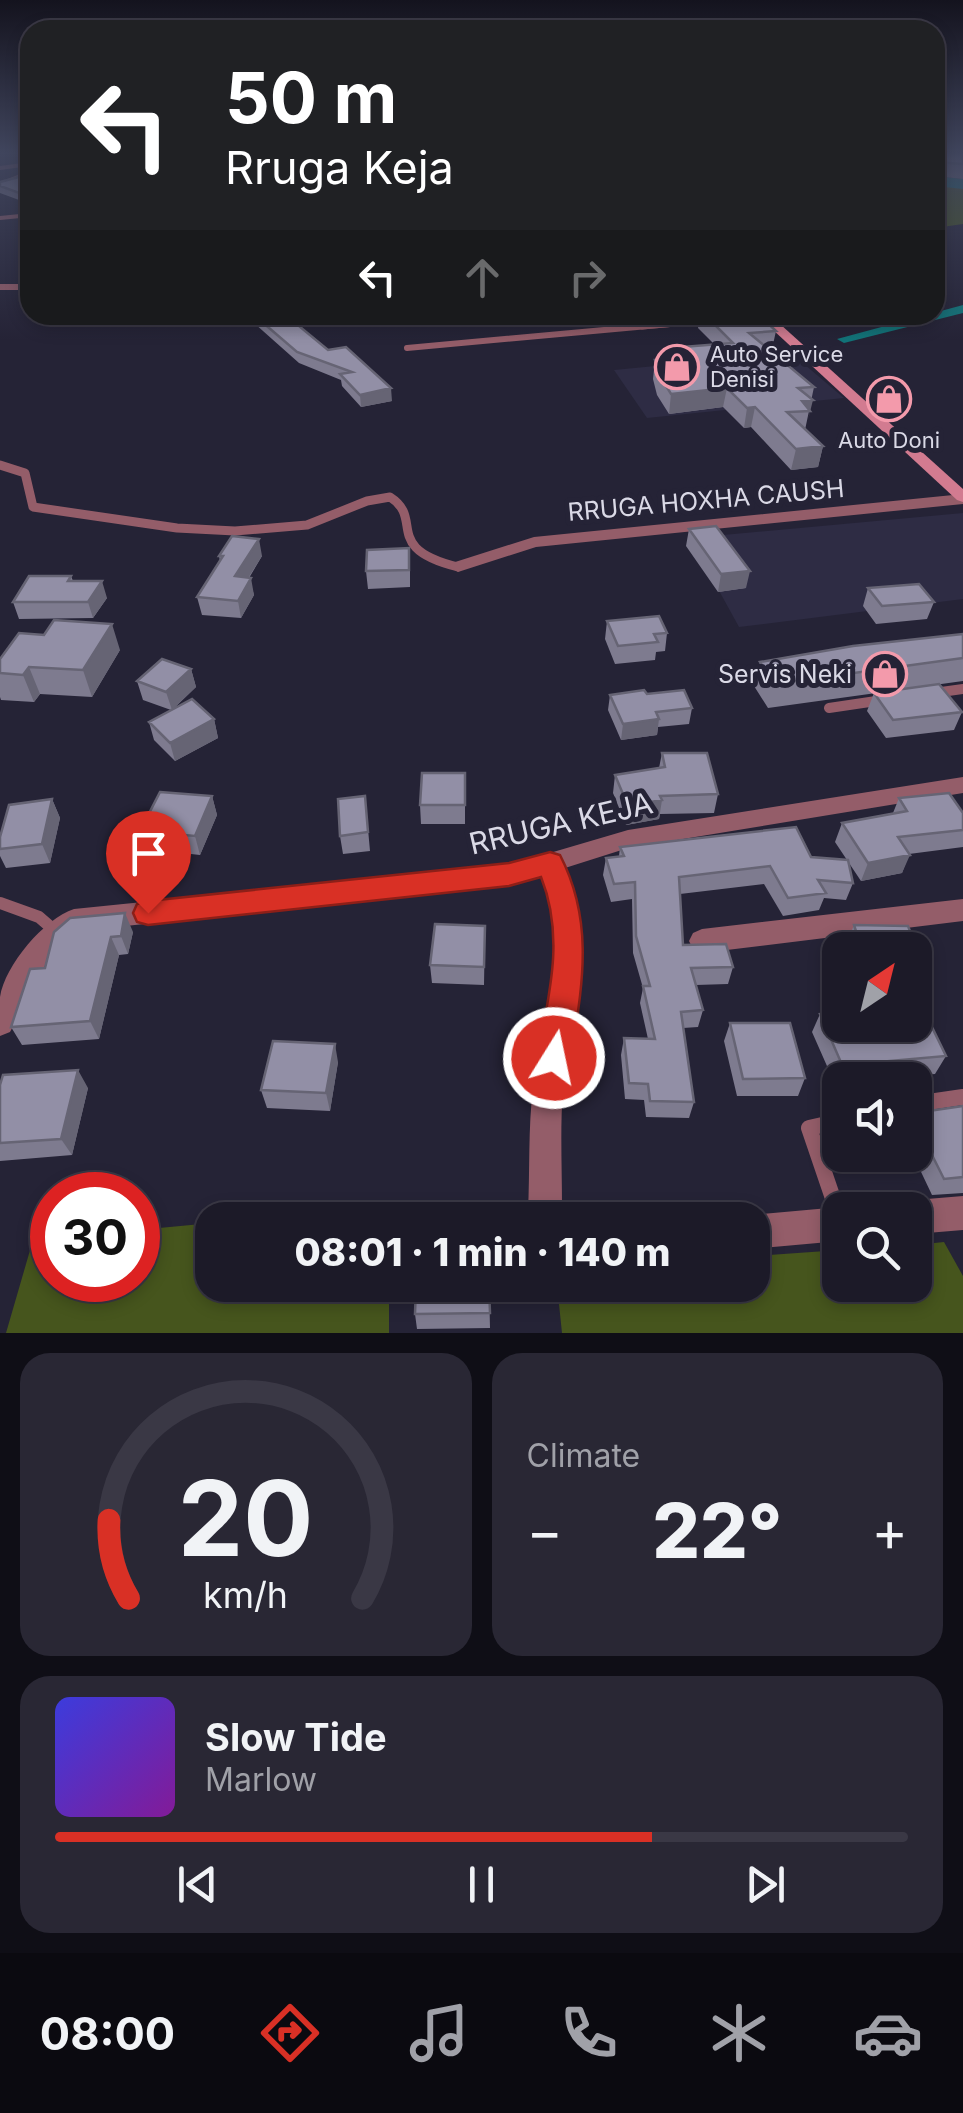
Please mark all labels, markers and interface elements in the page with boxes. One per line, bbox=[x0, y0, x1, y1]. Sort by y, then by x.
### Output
text: 50 m bbox=[225, 55, 397, 140]
icon: left bbox=[60, 60, 190, 190]
text: Rruga Keja bbox=[225, 140, 454, 195]
icon: left bbox=[350, 250, 405, 305]
icon: ahead bbox=[455, 250, 510, 305]
icon: right bbox=[560, 250, 615, 305]
place label: Auto Service Denisi bbox=[710, 341, 843, 392]
shop icon: Auto Service Denisi bbox=[654, 344, 700, 390]
shop icon: Auto Doni bbox=[866, 376, 912, 422]
place label: Auto Doni bbox=[838, 427, 940, 453]
street label: RRUGA HOXHA CAUSH bbox=[566, 473, 846, 527]
shop icon: Servis Neki bbox=[862, 651, 908, 697]
place label: Servis Neki bbox=[718, 659, 852, 689]
street label: RRUGA KEJA bbox=[466, 784, 656, 862]
pin bbox=[106, 811, 191, 914]
icon: arrive bbox=[121, 826, 176, 881]
north arrow bbox=[822, 932, 932, 1042]
map controls bbox=[822, 932, 932, 1302]
position arrow bbox=[502, 1006, 606, 1110]
button: sound bbox=[822, 1062, 932, 1172]
speed limit sign: 30 bbox=[30, 1172, 160, 1302]
button: search bbox=[822, 1192, 932, 1302]
text: 08:01 · 1 min · 140 m bbox=[294, 1229, 671, 1275]
text: Climate bbox=[527, 1436, 640, 1475]
text: 20 bbox=[178, 1455, 314, 1581]
text: 22° bbox=[652, 1485, 782, 1576]
text: − bbox=[527, 1498, 563, 1564]
text: + bbox=[872, 1498, 908, 1564]
text: km/h bbox=[203, 1573, 288, 1617]
text: Slow Tide bbox=[205, 1714, 387, 1760]
text: Marlow bbox=[205, 1760, 317, 1799]
icon: previous bbox=[170, 1857, 225, 1912]
icon: pause bbox=[454, 1857, 509, 1912]
icon: next bbox=[738, 1857, 793, 1912]
icon: directions bbox=[255, 1998, 325, 2068]
icon: music bbox=[404, 1998, 474, 2068]
icon: phone bbox=[554, 1998, 624, 2068]
icon: climate bbox=[704, 1998, 774, 2068]
icon: car bbox=[853, 1998, 923, 2068]
text: 08:00 bbox=[40, 2006, 175, 2061]

